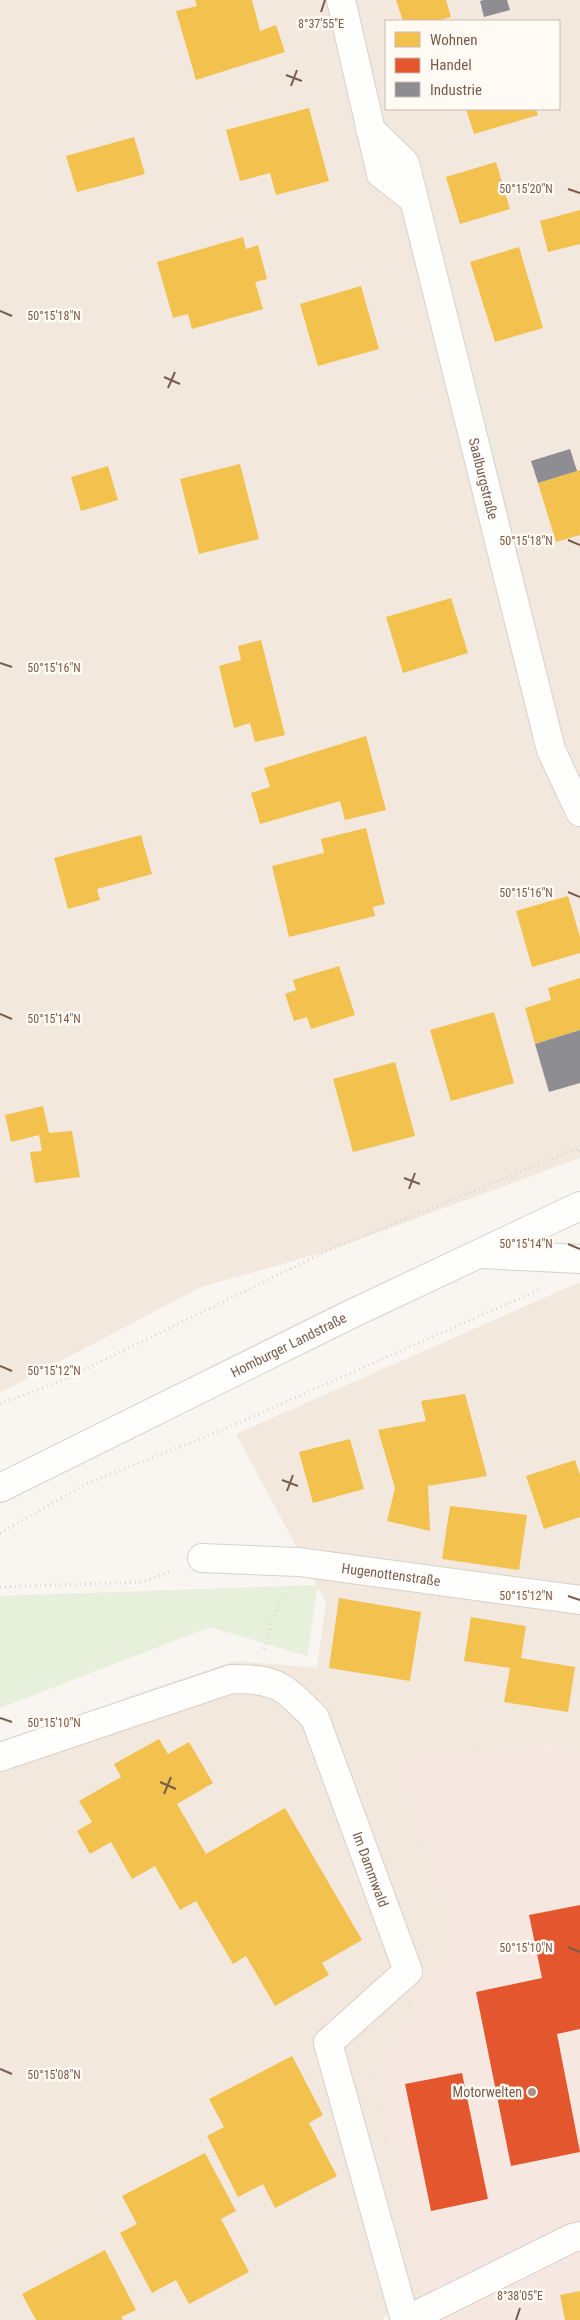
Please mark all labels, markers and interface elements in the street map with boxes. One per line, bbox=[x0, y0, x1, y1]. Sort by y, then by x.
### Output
text: 8°37'55"E bbox=[298, 17, 344, 31]
legend bbox=[385, 20, 560, 110]
text: Wohnen bbox=[430, 31, 478, 49]
text: Handel bbox=[430, 56, 472, 74]
text: Industrie bbox=[430, 81, 482, 99]
text: 50°15'20"N bbox=[499, 182, 553, 196]
text: 50°15'18"N bbox=[27, 309, 81, 323]
street label: Saalburgstraße bbox=[466, 436, 501, 522]
text: 50°15'18"N bbox=[499, 534, 553, 548]
text: 50°15'16"N bbox=[27, 661, 81, 675]
text: 50°15'16"N bbox=[499, 886, 553, 900]
text: 50°15'14"N bbox=[27, 1012, 81, 1026]
text: 50°15'14"N bbox=[499, 1237, 553, 1251]
street label: Homburger Landstraße bbox=[228, 1309, 349, 1380]
text: 50°15'12"N bbox=[27, 1364, 81, 1378]
street label: Hugenottenstraße bbox=[341, 1560, 442, 1589]
text: 50°15'12"N bbox=[499, 1589, 553, 1603]
text: 50°15'10"N bbox=[27, 1716, 81, 1730]
street label: Im Dammwald bbox=[349, 1829, 392, 1909]
text: 50°15'10"N bbox=[499, 1941, 553, 1955]
text: 50°15'08"N bbox=[27, 2068, 81, 2082]
place label: Motorwelten bbox=[453, 2084, 522, 2100]
marker: Motorwelten bbox=[526, 2086, 538, 2098]
text: 8°38'05"E bbox=[497, 2289, 543, 2303]

